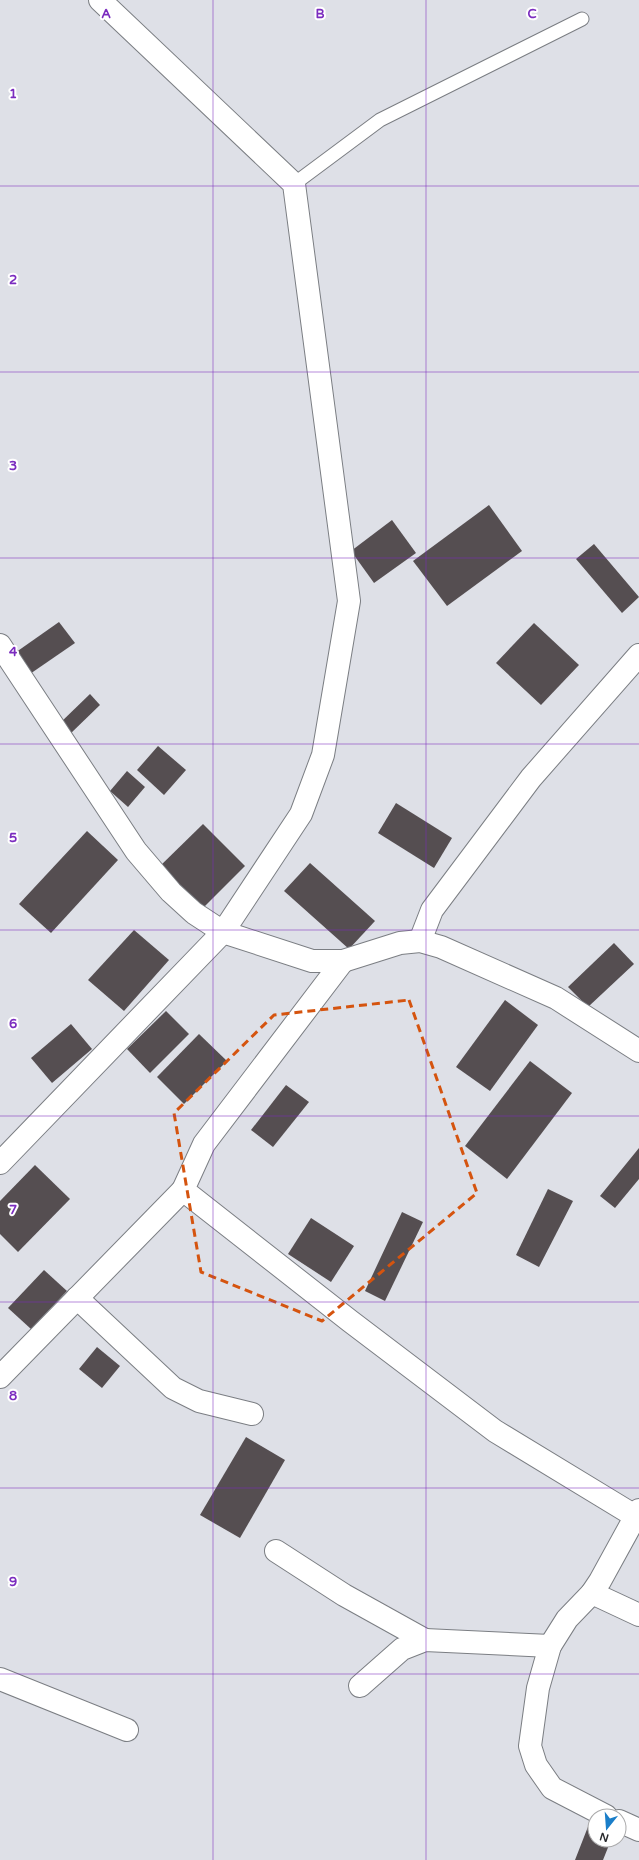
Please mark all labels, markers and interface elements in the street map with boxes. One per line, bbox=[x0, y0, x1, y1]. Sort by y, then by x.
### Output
text: A bbox=[101, 6, 111, 22]
text: B bbox=[315, 6, 325, 22]
text: C bbox=[527, 6, 537, 22]
text: 1 bbox=[9, 86, 17, 102]
text: 2 bbox=[9, 272, 17, 288]
text: 3 bbox=[9, 458, 17, 474]
text: 4 bbox=[9, 644, 18, 660]
text: 5 bbox=[9, 830, 17, 846]
text: 6 bbox=[9, 1016, 17, 1032]
text: 7 bbox=[9, 1202, 17, 1218]
text: 8 bbox=[9, 1388, 17, 1404]
text: 9 bbox=[9, 1574, 17, 1590]
north arrow bbox=[587, 1808, 627, 1848]
text: N bbox=[598, 1830, 610, 1845]

